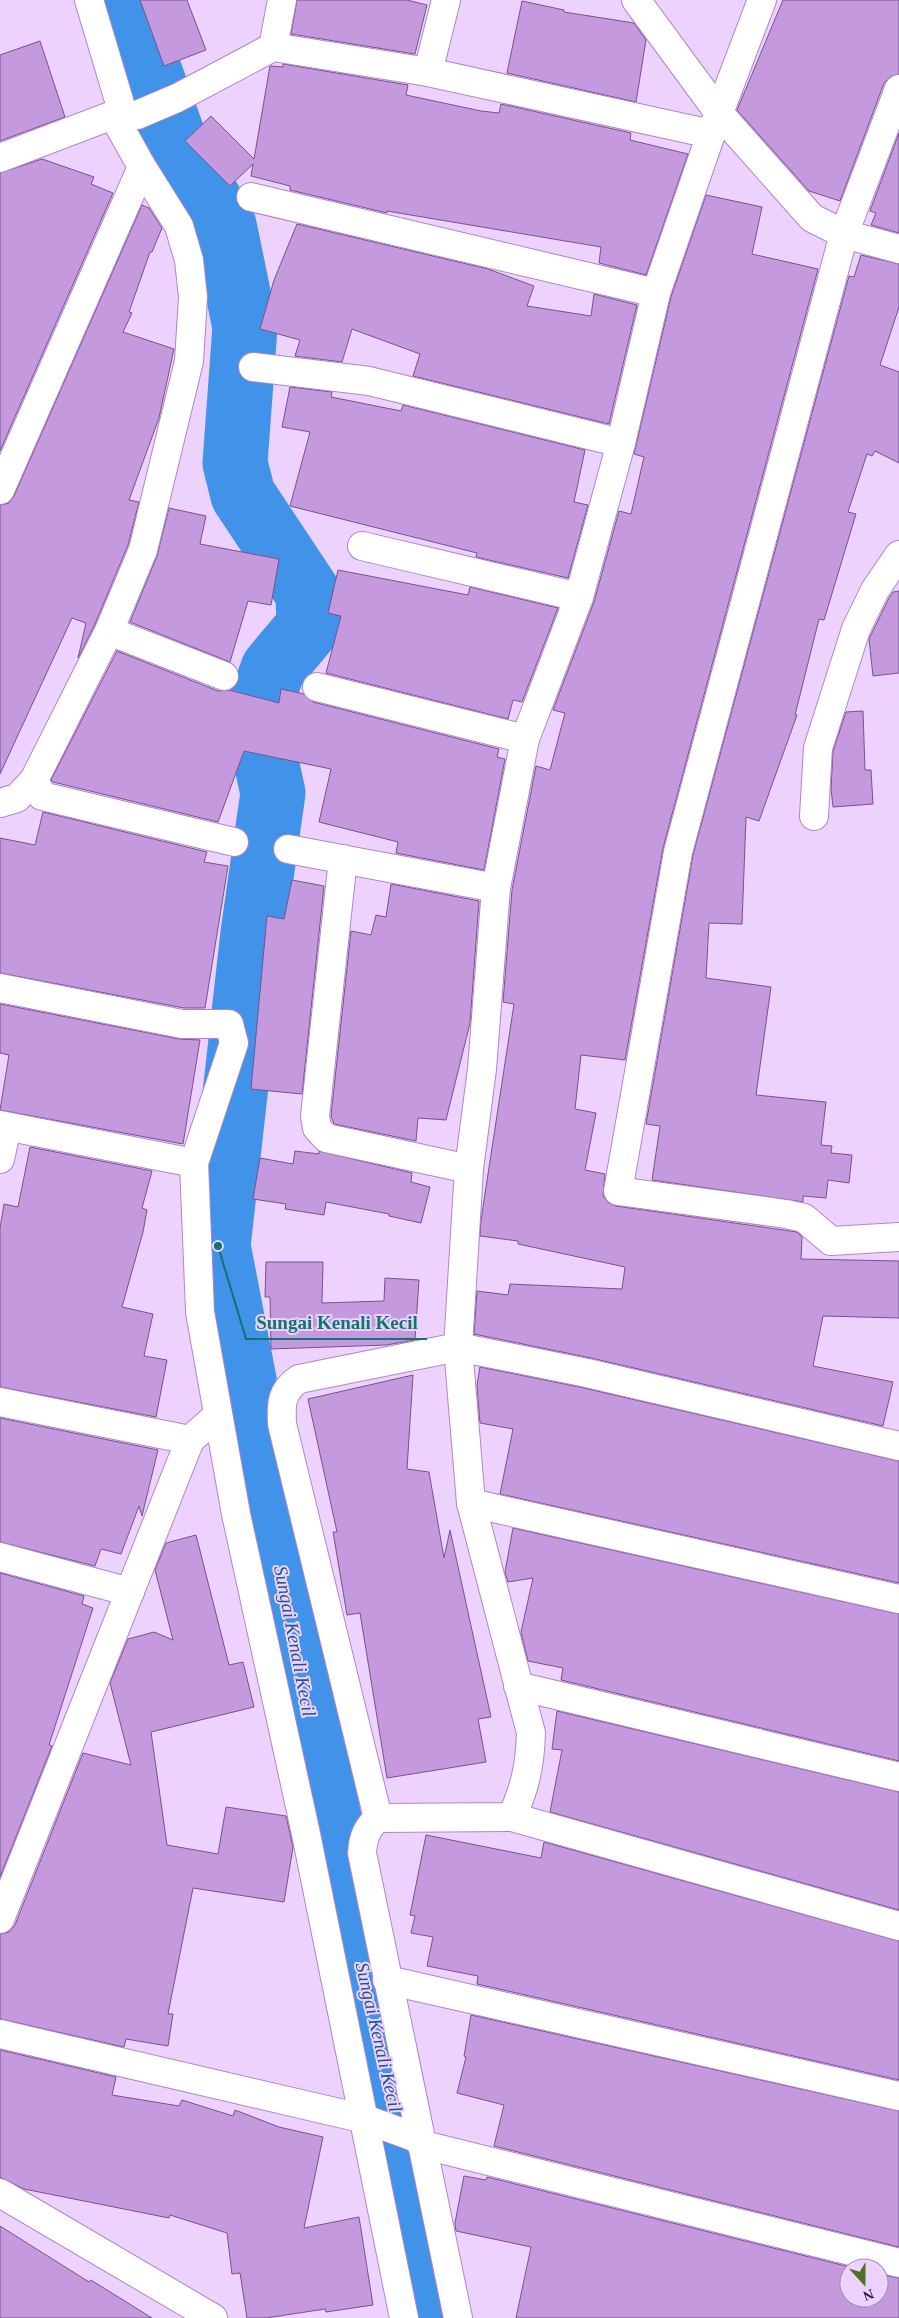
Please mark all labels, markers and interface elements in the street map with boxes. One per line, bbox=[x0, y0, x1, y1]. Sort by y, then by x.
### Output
callout: Sungai Kenali Kecil bbox=[246, 1305, 427, 1339]
text: Sungai Kenali Kecil bbox=[256, 1312, 418, 1333]
water label: Sungai Kenali Kecil bbox=[270, 1564, 320, 1718]
water label: Sungai Kenali Kecil bbox=[352, 1960, 406, 2114]
north arrow bbox=[839, 2258, 889, 2308]
text: N bbox=[861, 2286, 876, 2303]

